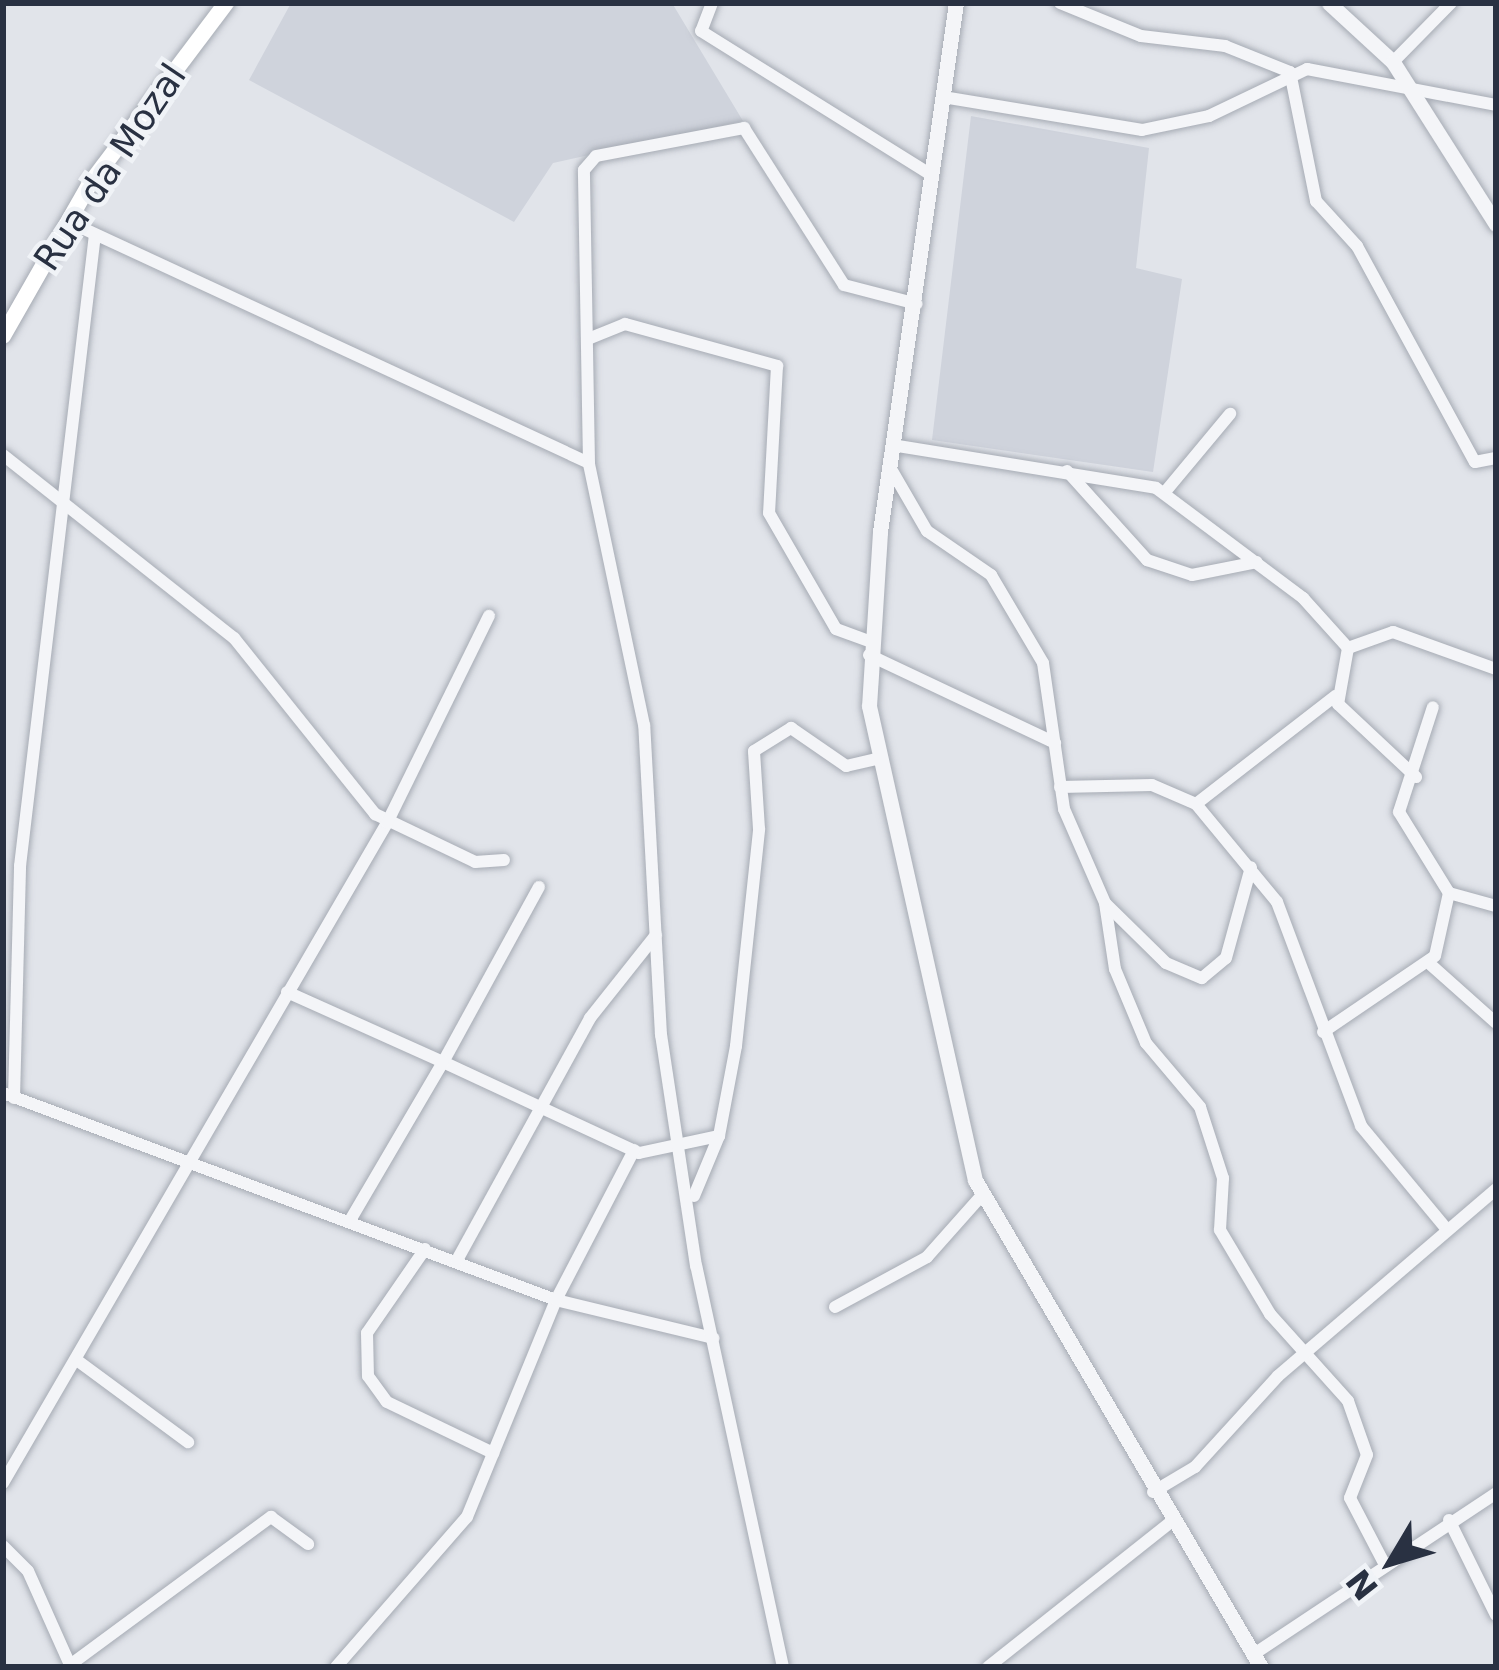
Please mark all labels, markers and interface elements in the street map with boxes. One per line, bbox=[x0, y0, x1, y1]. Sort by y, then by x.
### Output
street label: Rua da Mozal bbox=[25, 55, 195, 279]
north arrow bbox=[1331, 1502, 1451, 1622]
text: N bbox=[1338, 1562, 1386, 1607]

